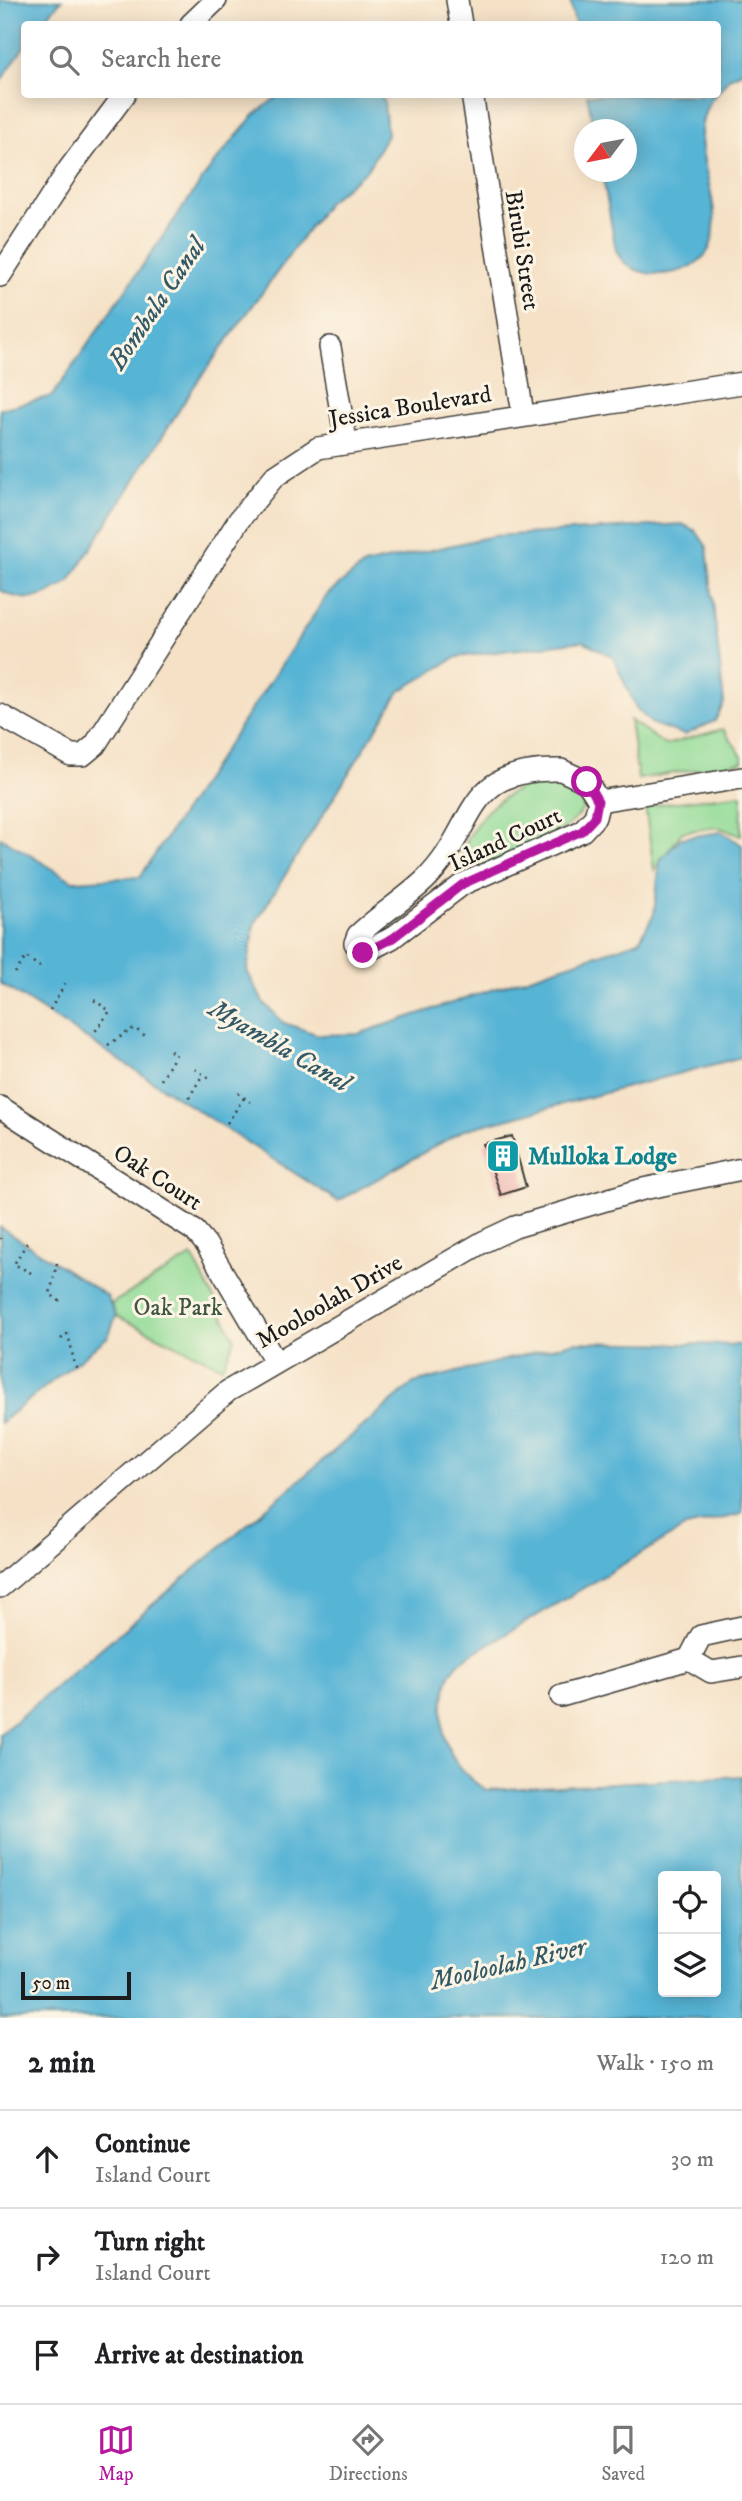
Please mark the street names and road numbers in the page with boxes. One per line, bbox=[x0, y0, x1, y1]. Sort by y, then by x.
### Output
street label: Birubi Street bbox=[498, 188, 546, 313]
street label: Jessica Boulevard bbox=[325, 379, 494, 435]
street label: Island Court bbox=[444, 801, 567, 879]
street label: Oak Court bbox=[107, 1138, 208, 1218]
street label: Mooloolah Drive bbox=[251, 1248, 408, 1356]

